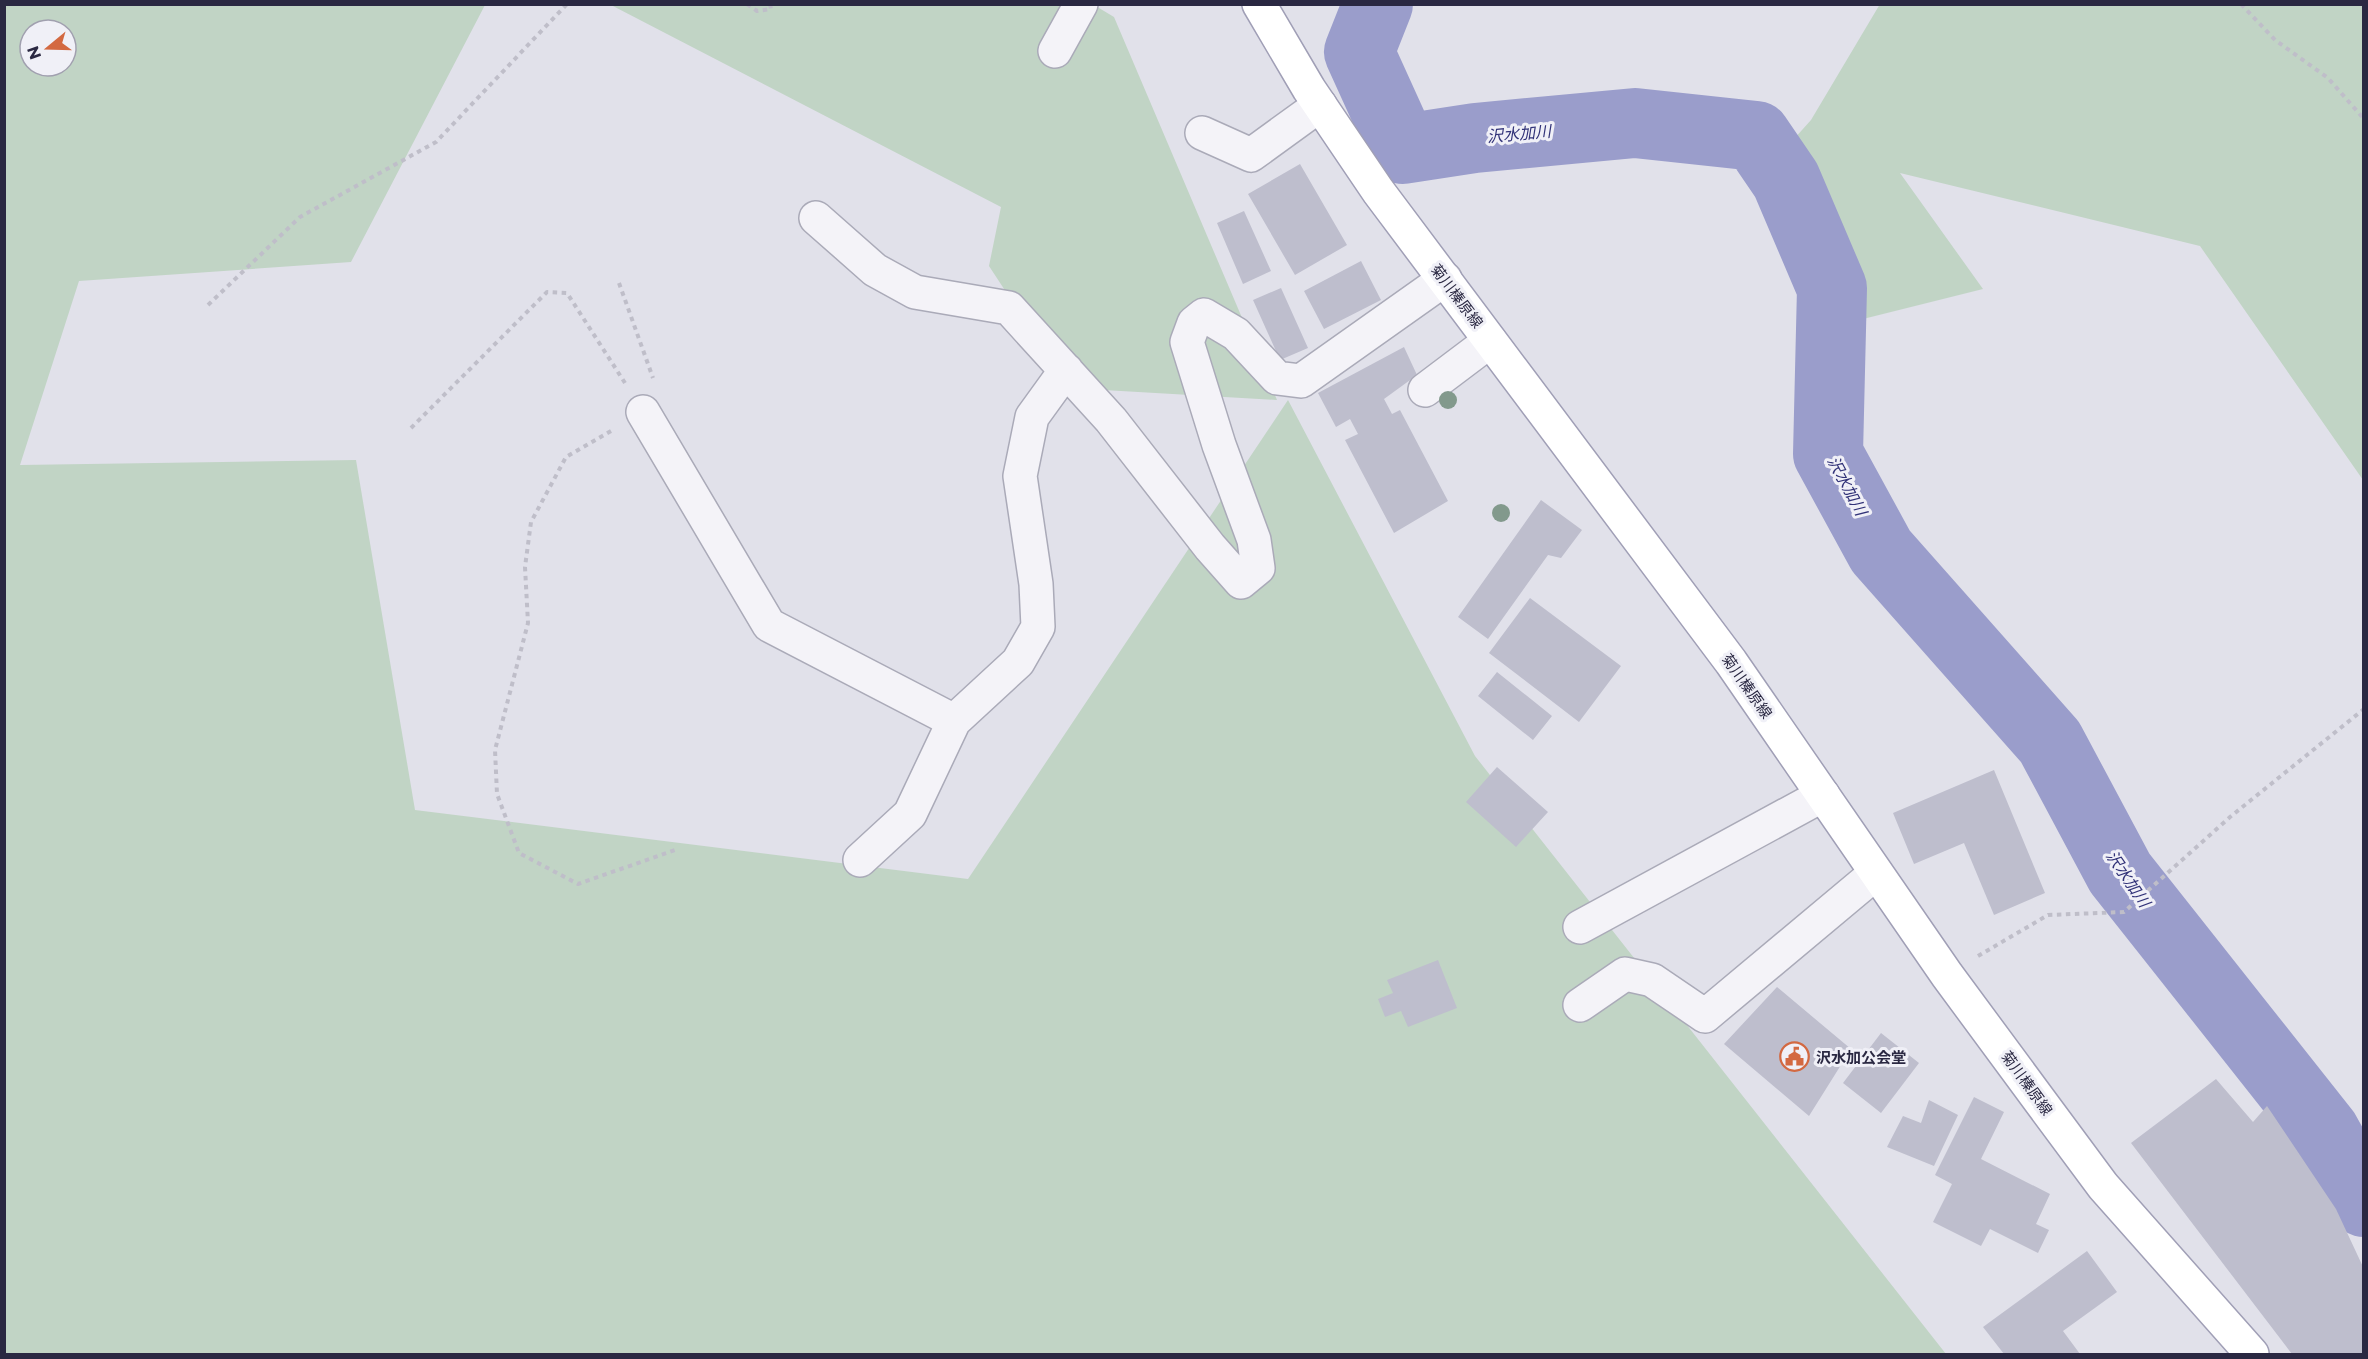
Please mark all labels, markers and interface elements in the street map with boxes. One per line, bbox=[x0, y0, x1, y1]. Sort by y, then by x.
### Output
north arrow bbox=[18, 18, 78, 78]
text: N bbox=[23, 44, 45, 62]
water label: 沢水加川 bbox=[1486, 122, 1554, 146]
street label: 菊川榛原線 bbox=[1427, 260, 1487, 332]
water label: 沢水加川 bbox=[1824, 453, 1871, 520]
street label: 菊川榛原線 bbox=[1718, 650, 1776, 722]
water label: 沢水加川 bbox=[2102, 847, 2155, 912]
public building icon: 沢水加公会堂 bbox=[1779, 1041, 1811, 1073]
street label: 菊川榛原線 bbox=[1997, 1047, 2057, 1119]
place label: 沢水加公会堂 bbox=[1816, 1048, 1906, 1067]

